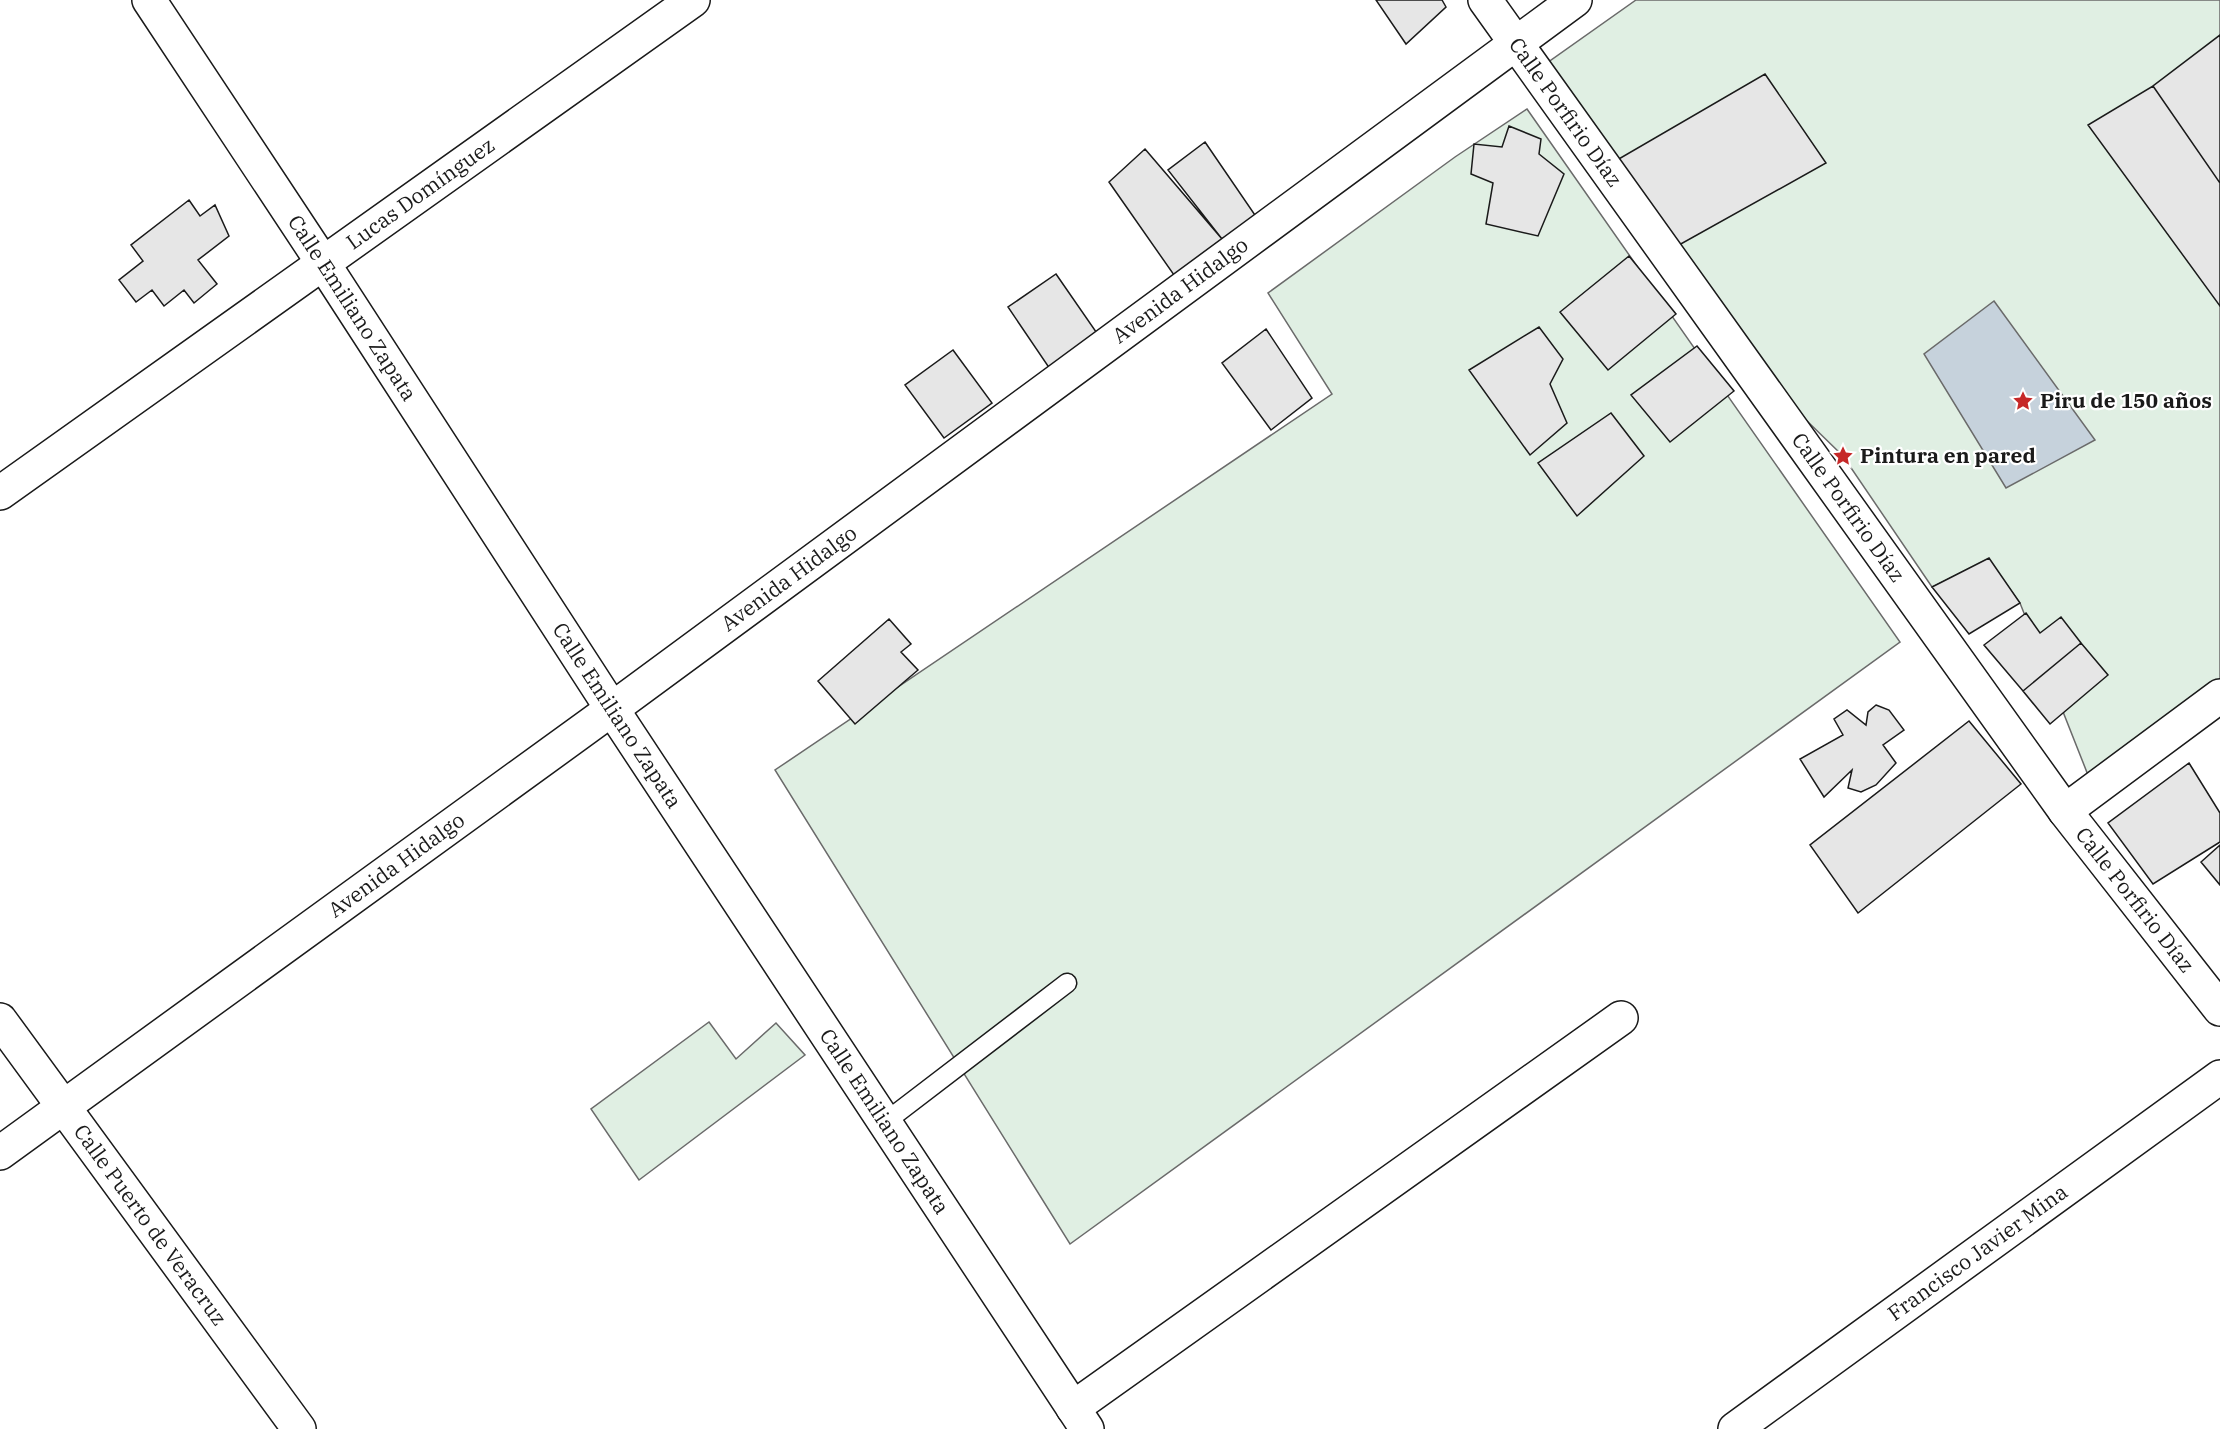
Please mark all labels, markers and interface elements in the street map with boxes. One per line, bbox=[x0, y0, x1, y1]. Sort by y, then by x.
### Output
street label: Calle Porfirio Díaz bbox=[1503, 31, 1629, 192]
street label: Lucas Domínguez bbox=[340, 131, 500, 255]
street label: Calle Emiliano Zapata bbox=[282, 209, 424, 406]
street label: Avenida Hidalgo bbox=[1106, 230, 1253, 349]
place label: Piru de 150 años bbox=[2040, 386, 2212, 414]
place icon: Piru de 150 años bbox=[2011, 389, 2035, 413]
street label: Calle Porfirio Díaz bbox=[1786, 427, 1912, 587]
place label: Pintura en pared bbox=[1860, 441, 2036, 469]
place icon: Pintura en pared bbox=[1831, 444, 1855, 468]
street label: Avenida Hidalgo bbox=[715, 518, 862, 637]
street label: Calle Emiliano Zapata bbox=[547, 617, 689, 813]
street label: Avenida Hidalgo bbox=[322, 805, 470, 923]
street label: Calle Porfirio Díaz bbox=[2070, 821, 2201, 978]
street label: Calle Emiliano Zapata bbox=[814, 1023, 956, 1219]
street label: Calle Puerto de Veracruz bbox=[68, 1118, 234, 1331]
street label: Francisco Javier Mina bbox=[1882, 1177, 2073, 1327]

